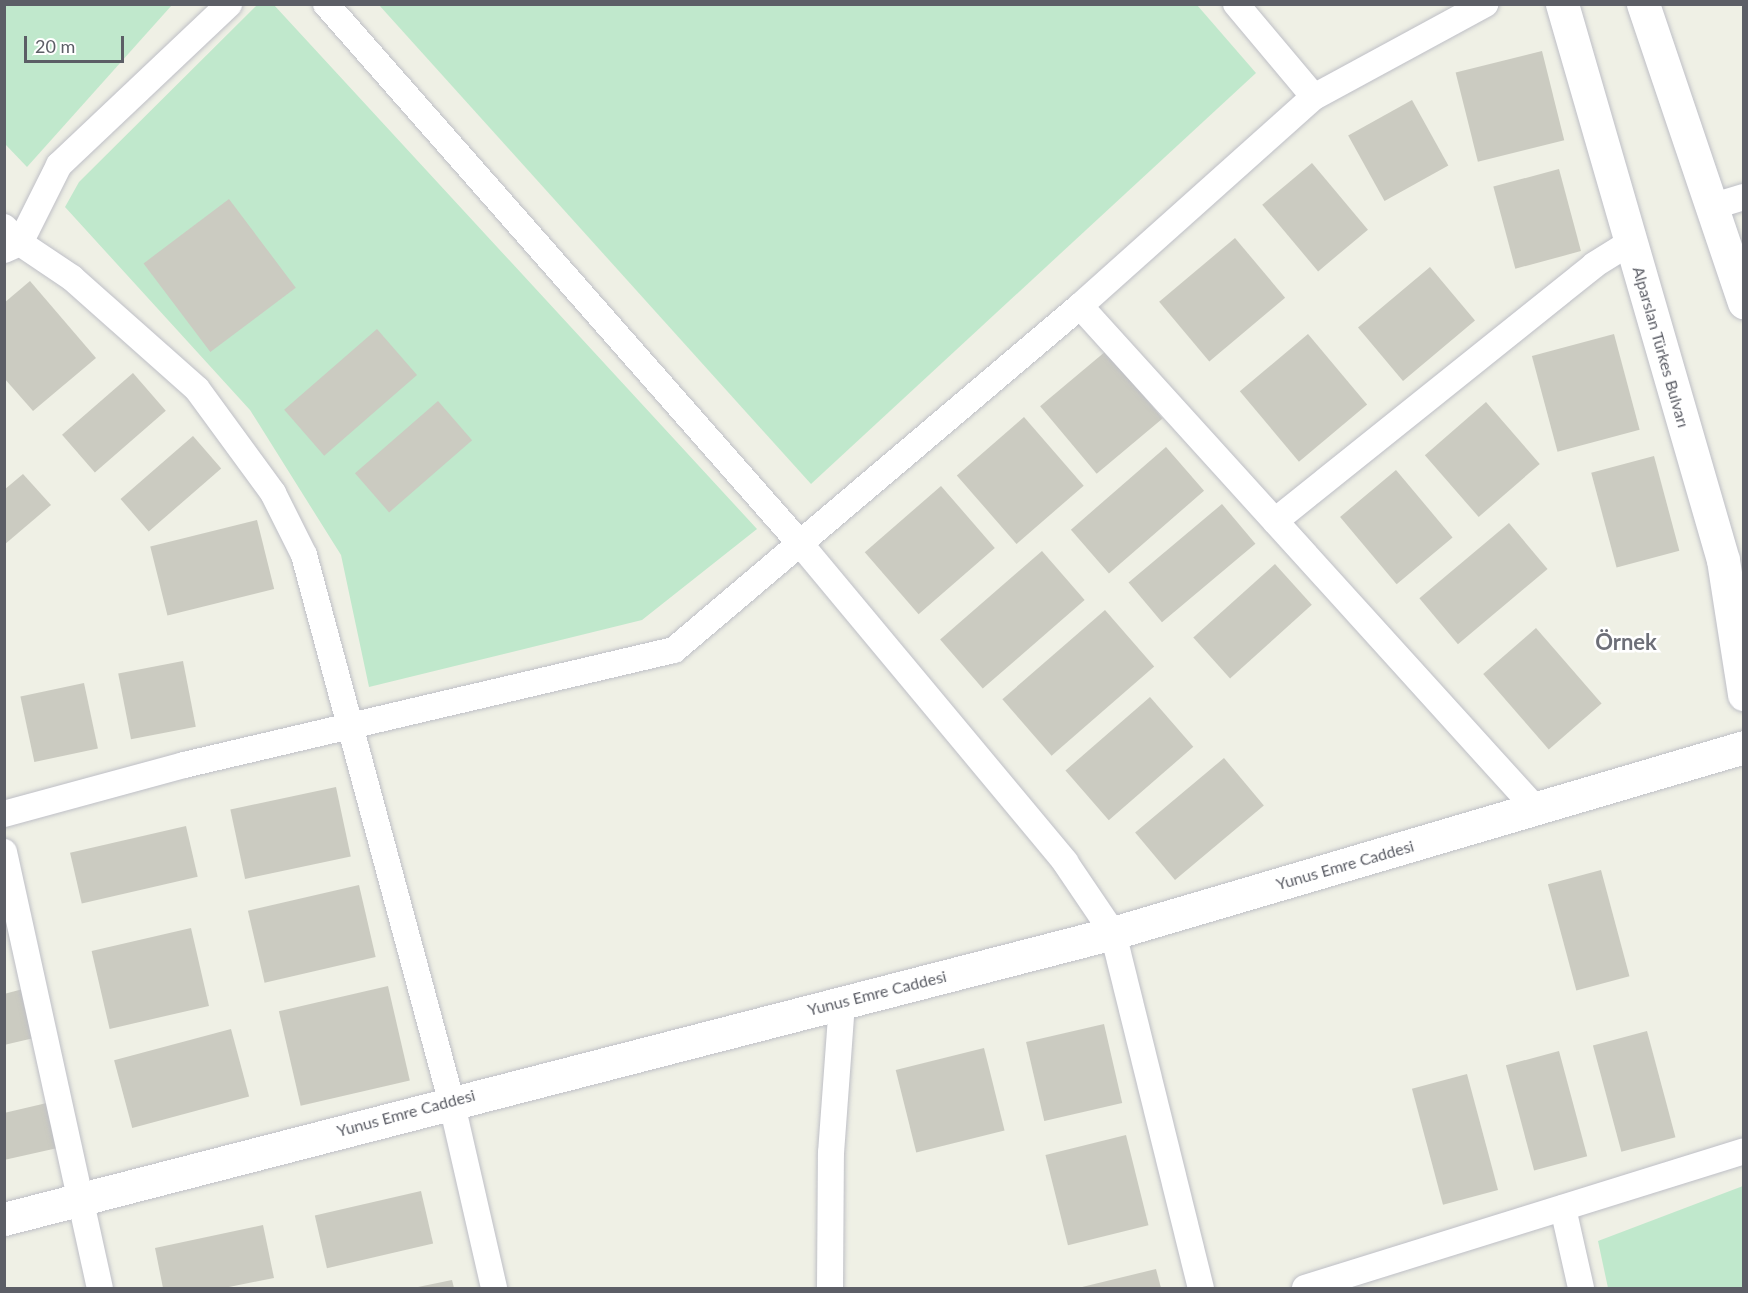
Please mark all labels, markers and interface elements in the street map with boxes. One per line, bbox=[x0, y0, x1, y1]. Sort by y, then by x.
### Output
scale bar bbox=[27, 24, 128, 62]
text: 20 m bbox=[35, 35, 75, 57]
street label: Alparslan Türkes Bulvarı bbox=[1629, 264, 1693, 430]
district label: Örnek bbox=[1595, 629, 1657, 655]
street label: Yunus Emre Caddesi bbox=[1274, 836, 1416, 894]
street label: Yunus Emre Caddesi bbox=[806, 966, 948, 1020]
street label: Yunus Emre Caddesi bbox=[335, 1085, 477, 1141]

